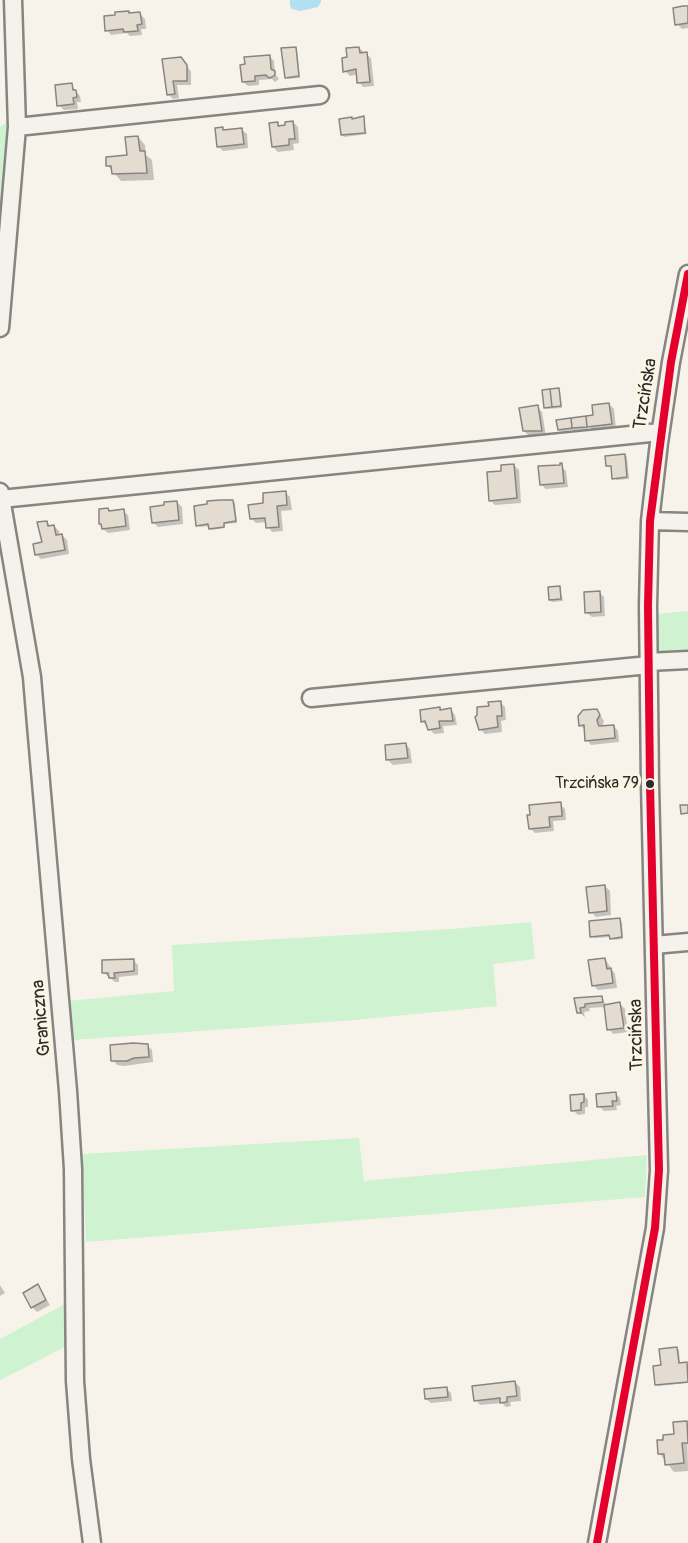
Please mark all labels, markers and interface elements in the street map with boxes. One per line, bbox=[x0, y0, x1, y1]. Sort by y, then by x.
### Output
street label: Trzcińska bbox=[630, 357, 662, 431]
place label: Trzcińska 79 bbox=[555, 774, 639, 794]
marker: Trzcińska 79 bbox=[644, 778, 656, 790]
street label: Graniczna bbox=[28, 979, 56, 1057]
street label: Trzcińska bbox=[626, 999, 648, 1071]

